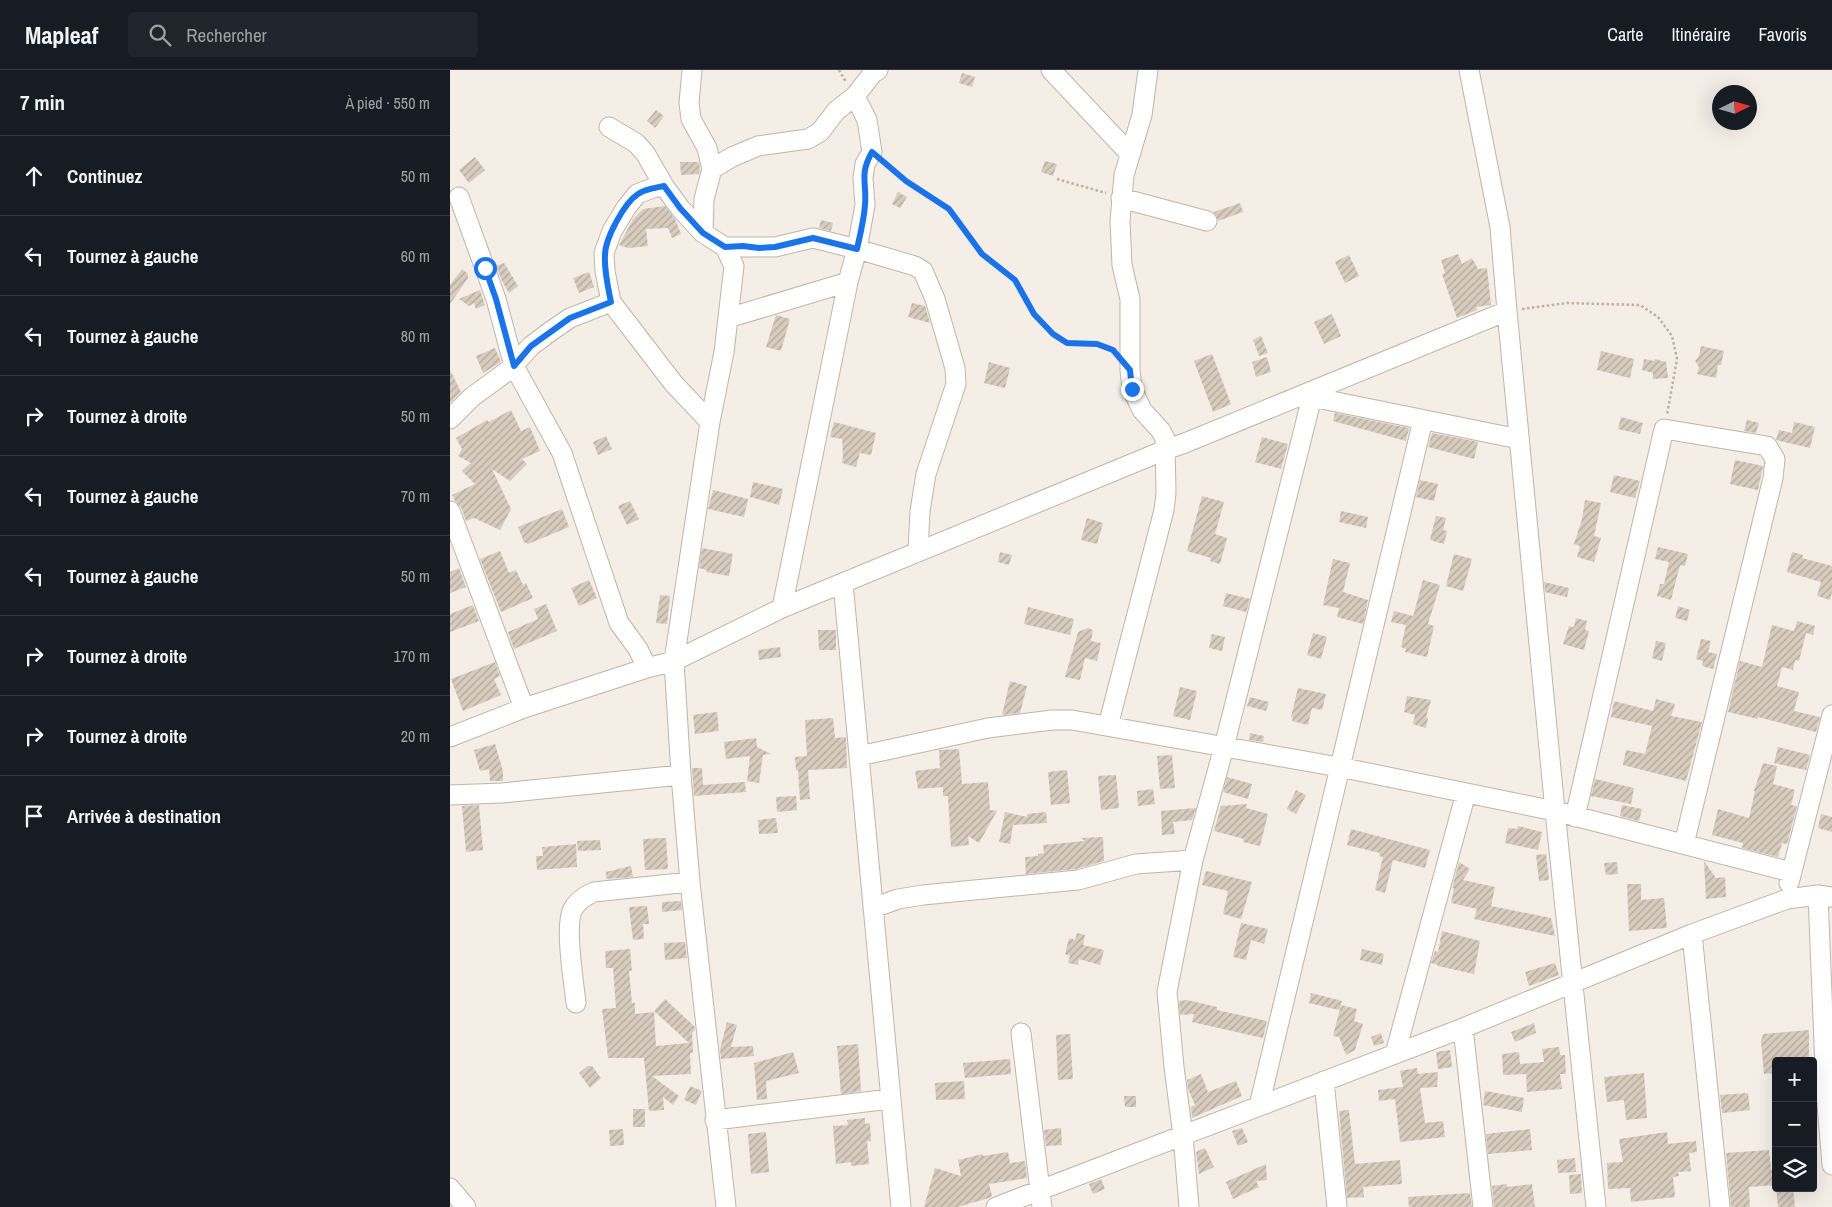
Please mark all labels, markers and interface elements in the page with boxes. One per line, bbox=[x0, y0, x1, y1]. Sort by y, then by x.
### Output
search box bbox=[128, 12, 478, 57]
text: Mapleaf bbox=[25, 19, 98, 51]
icon: search bbox=[146, 21, 174, 49]
text: Rechercher bbox=[186, 22, 267, 48]
text: Carte bbox=[1607, 22, 1643, 47]
text: Itinéraire bbox=[1671, 22, 1731, 47]
text: Favoris bbox=[1759, 22, 1807, 47]
north arrow bbox=[1712, 85, 1757, 130]
text: 7 min bbox=[20, 88, 65, 117]
text: À pied · 550 m bbox=[345, 92, 430, 114]
icon: ahead bbox=[20, 162, 48, 190]
text: Continuez bbox=[67, 163, 142, 189]
text: 50 m bbox=[401, 165, 430, 187]
icon: left bbox=[20, 242, 48, 270]
text: Tournez à gauche bbox=[67, 243, 198, 269]
text: 60 m bbox=[401, 245, 430, 267]
route start bbox=[474, 257, 497, 280]
icon: left bbox=[20, 322, 48, 350]
text: Tournez à gauche bbox=[67, 323, 198, 349]
text: 80 m bbox=[401, 325, 430, 347]
route end bbox=[1121, 378, 1144, 401]
icon: right bbox=[20, 402, 48, 430]
text: Tournez à droite bbox=[67, 403, 187, 429]
text: 50 m bbox=[401, 405, 430, 427]
icon: left bbox=[20, 482, 48, 510]
text: Tournez à gauche bbox=[67, 483, 198, 509]
text: 70 m bbox=[401, 485, 430, 507]
icon: left bbox=[20, 562, 48, 590]
text: Tournez à gauche bbox=[67, 563, 198, 589]
text: 50 m bbox=[401, 565, 430, 587]
icon: right bbox=[20, 642, 48, 670]
text: Tournez à droite bbox=[67, 643, 187, 669]
text: 170 m bbox=[394, 645, 430, 667]
icon: right bbox=[20, 722, 48, 750]
text: Tournez à droite bbox=[67, 723, 187, 749]
text: 20 m bbox=[401, 725, 430, 747]
icon: arrive bbox=[20, 802, 48, 830]
text: Arrivée à destination bbox=[67, 803, 221, 829]
map controls bbox=[1772, 1057, 1817, 1192]
button: + bbox=[1772, 1057, 1817, 1102]
button: − bbox=[1772, 1102, 1817, 1147]
button: layers bbox=[1772, 1147, 1817, 1192]

